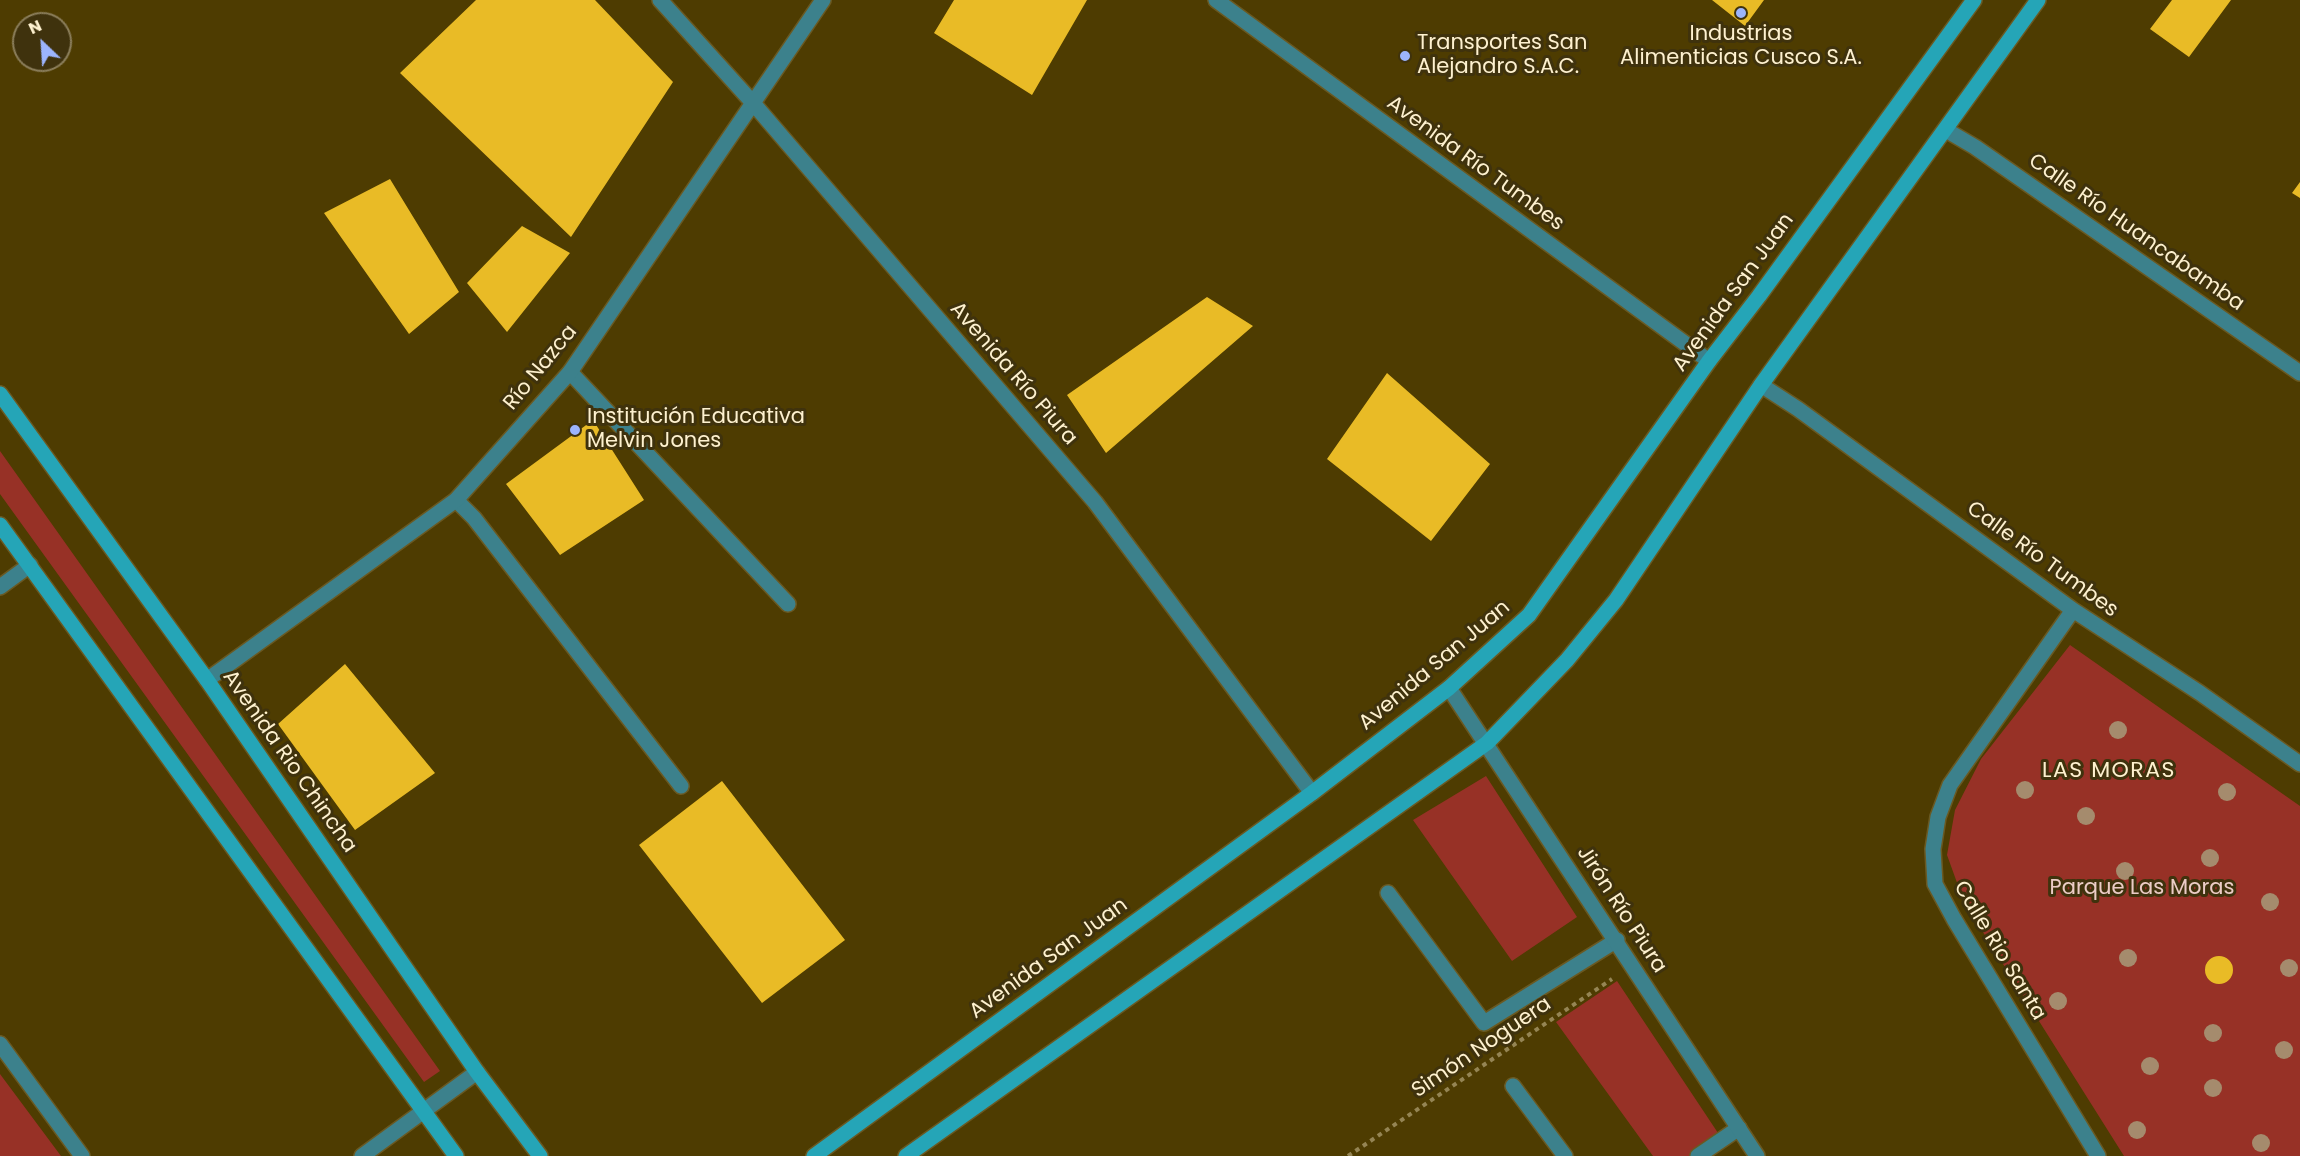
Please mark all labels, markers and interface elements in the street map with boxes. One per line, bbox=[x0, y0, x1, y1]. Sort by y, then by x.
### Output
marker: Industrias Alimenticias Cusco S.A. bbox=[1734, 6, 1748, 20]
north arrow bbox=[12, 12, 72, 72]
text: N bbox=[25, 14, 45, 40]
place label: Industrias Alimenticias Cusco S.A. bbox=[1620, 22, 1862, 72]
place label: Transportes San Alejandro S.A.C. bbox=[1417, 31, 1587, 81]
marker: Transportes San Alejandro S.A.C. bbox=[1398, 49, 1412, 63]
street label: Avenida Río Tumbes bbox=[1381, 91, 1569, 237]
street label: Calle Río Huancabamba bbox=[2023, 149, 2249, 317]
street label: Avenida San Juan bbox=[1668, 209, 1800, 377]
street label: Avenida Río Piura bbox=[944, 297, 1082, 451]
street label: Río Nazca bbox=[499, 320, 583, 416]
place label: Institución Educativa Melvin Jones bbox=[587, 405, 805, 455]
marker: Institución Educativa Melvin Jones bbox=[568, 423, 582, 437]
street label: Calle Río Tumbes bbox=[1961, 497, 2123, 623]
street label: Avenida San Juan bbox=[1354, 595, 1516, 737]
street label: Avenida Rio Chincha bbox=[216, 666, 362, 858]
district label: LAS MORAS bbox=[2042, 758, 2176, 784]
street label: Jirón Río Piura bbox=[1571, 842, 1671, 978]
park label: Parque Las Moras bbox=[2050, 876, 2234, 902]
street label: Calle Rio Santa bbox=[1947, 877, 2051, 1025]
street label: Avenida San Juan bbox=[965, 893, 1133, 1025]
street label: Simón Noguera bbox=[1408, 992, 1556, 1104]

